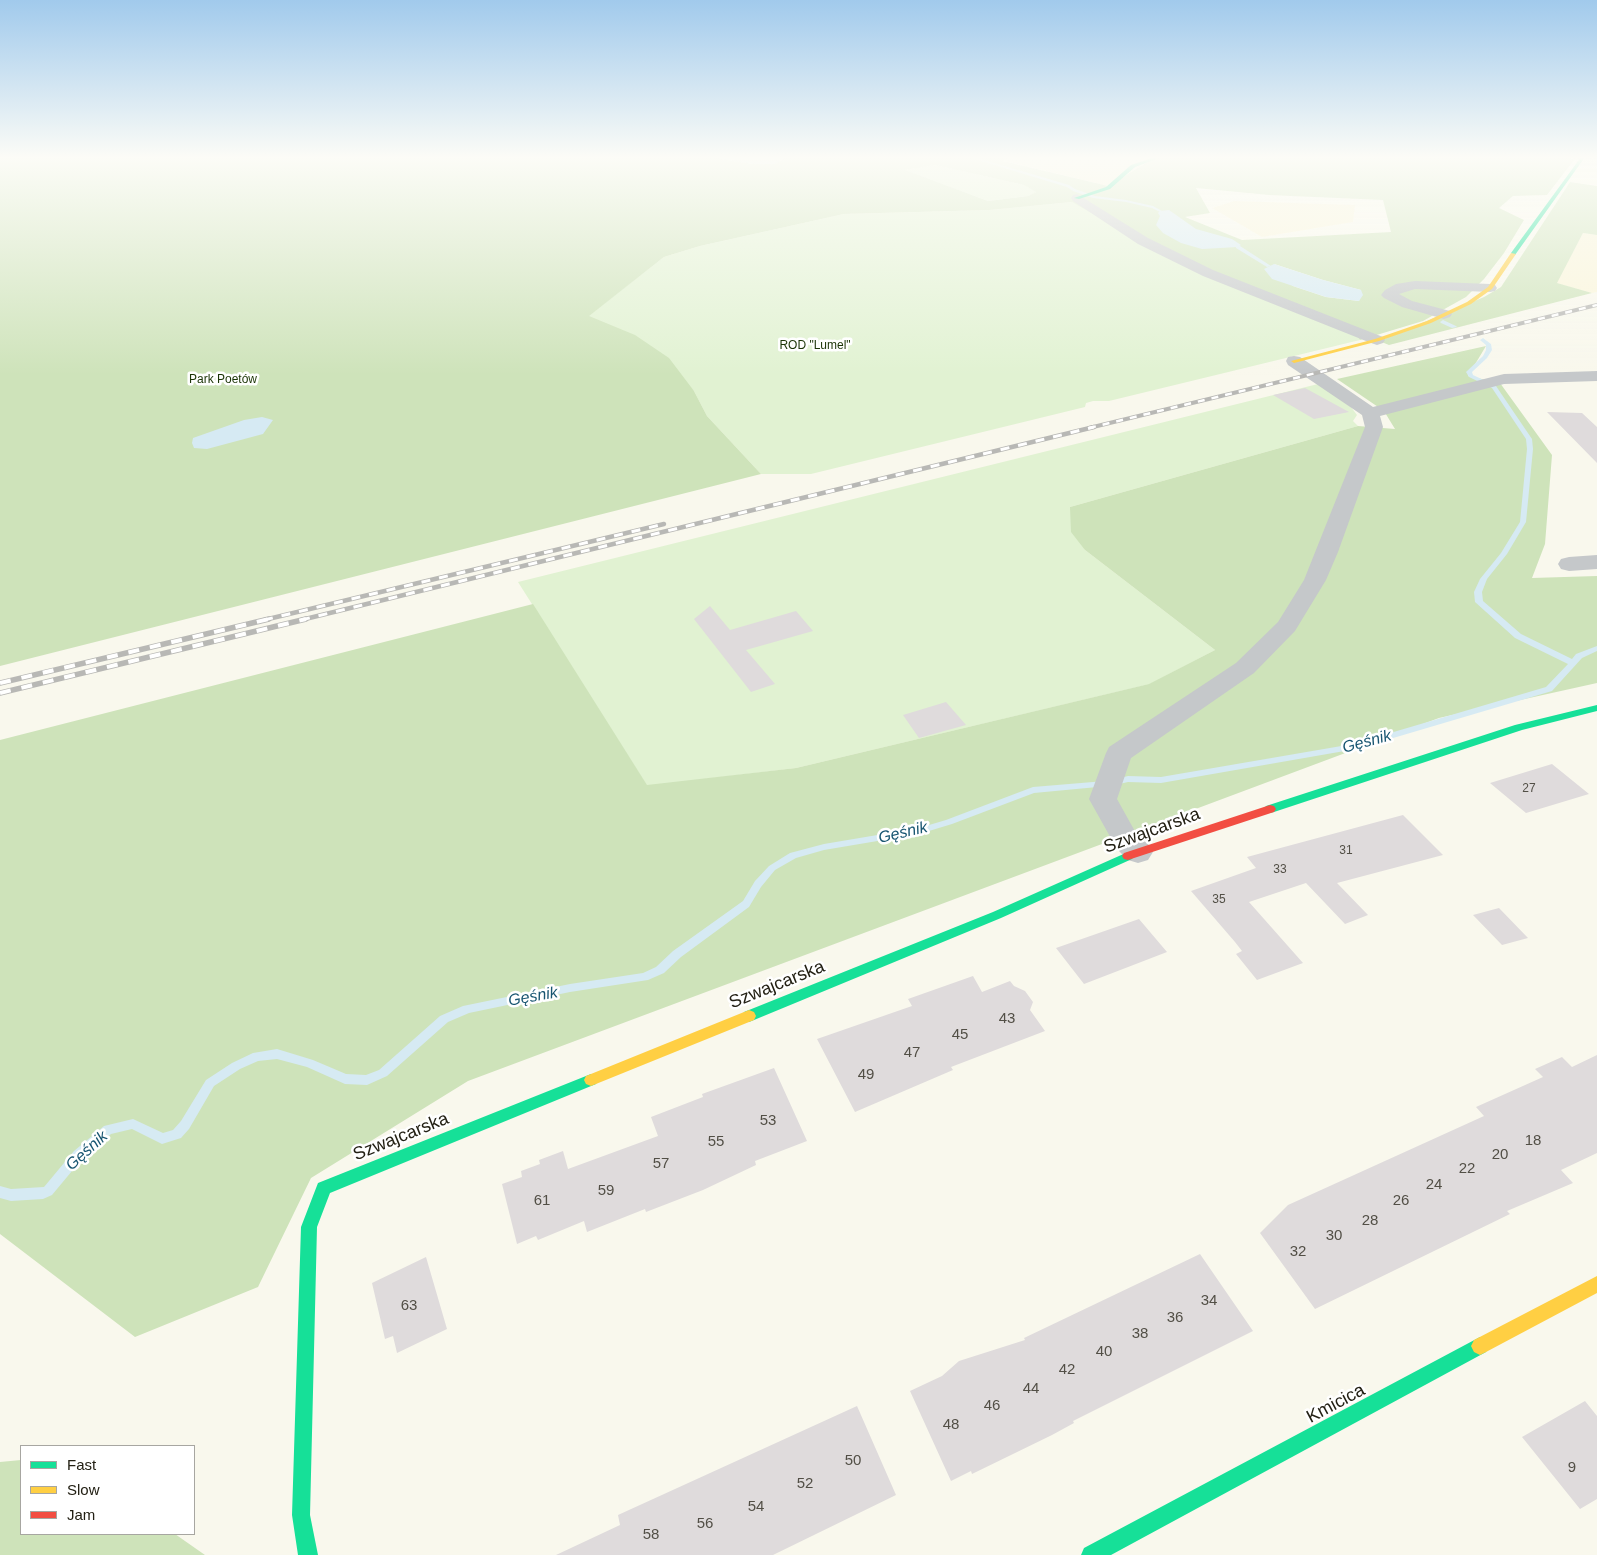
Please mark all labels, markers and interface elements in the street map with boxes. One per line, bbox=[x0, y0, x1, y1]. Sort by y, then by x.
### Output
park label: ROD "Lumel" bbox=[779, 339, 851, 353]
park label: Park Poetów bbox=[189, 373, 257, 387]
water label: Gęśnik bbox=[1340, 726, 1394, 758]
house number: 27 bbox=[1522, 782, 1536, 796]
street label: Szwajcarska bbox=[1101, 804, 1203, 858]
water label: Gęśnik bbox=[877, 818, 929, 848]
house number: 31 bbox=[1339, 844, 1353, 858]
house number: 33 bbox=[1273, 863, 1287, 877]
house number: 35 bbox=[1212, 893, 1226, 907]
street label: Szwajcarska bbox=[726, 956, 828, 1014]
water label: Gęśnik bbox=[507, 983, 559, 1011]
house number: 43 bbox=[999, 1010, 1015, 1028]
house number: 45 bbox=[952, 1026, 968, 1044]
house number: 47 bbox=[904, 1044, 920, 1062]
house number: 49 bbox=[858, 1066, 874, 1084]
street label: Szwajcarska bbox=[350, 1108, 452, 1166]
house number: 53 bbox=[760, 1112, 776, 1130]
water label: Gęśnik bbox=[62, 1127, 112, 1175]
house number: 18 bbox=[1525, 1132, 1541, 1150]
house number: 55 bbox=[708, 1133, 724, 1151]
house number: 20 bbox=[1492, 1146, 1508, 1164]
house number: 57 bbox=[653, 1155, 669, 1173]
house number: 22 bbox=[1459, 1160, 1475, 1178]
house number: 24 bbox=[1426, 1176, 1442, 1194]
house number: 59 bbox=[598, 1182, 614, 1200]
house number: 61 bbox=[534, 1192, 550, 1210]
house number: 26 bbox=[1393, 1192, 1409, 1210]
house number: 28 bbox=[1362, 1212, 1378, 1230]
house number: 30 bbox=[1326, 1227, 1342, 1245]
house number: 32 bbox=[1290, 1243, 1306, 1261]
house number: 34 bbox=[1201, 1292, 1217, 1310]
house number: 63 bbox=[401, 1297, 417, 1315]
house number: 36 bbox=[1167, 1309, 1183, 1327]
house number: 38 bbox=[1132, 1325, 1148, 1343]
house number: 40 bbox=[1096, 1343, 1112, 1361]
house number: 42 bbox=[1059, 1361, 1075, 1379]
house number: 44 bbox=[1023, 1380, 1039, 1398]
street label: Kmicica bbox=[1303, 1380, 1369, 1428]
house number: 46 bbox=[984, 1397, 1000, 1415]
house number: 48 bbox=[943, 1416, 959, 1434]
legend bbox=[20, 1445, 195, 1535]
house number: 50 bbox=[845, 1452, 861, 1470]
text: Fast bbox=[67, 1456, 96, 1473]
house number: 9 bbox=[1568, 1459, 1576, 1477]
house number: 52 bbox=[797, 1475, 813, 1493]
text: Slow bbox=[67, 1481, 100, 1498]
house number: 54 bbox=[748, 1498, 764, 1516]
text: Jam bbox=[67, 1506, 95, 1523]
house number: 56 bbox=[697, 1515, 713, 1533]
house number: 58 bbox=[643, 1526, 659, 1544]

